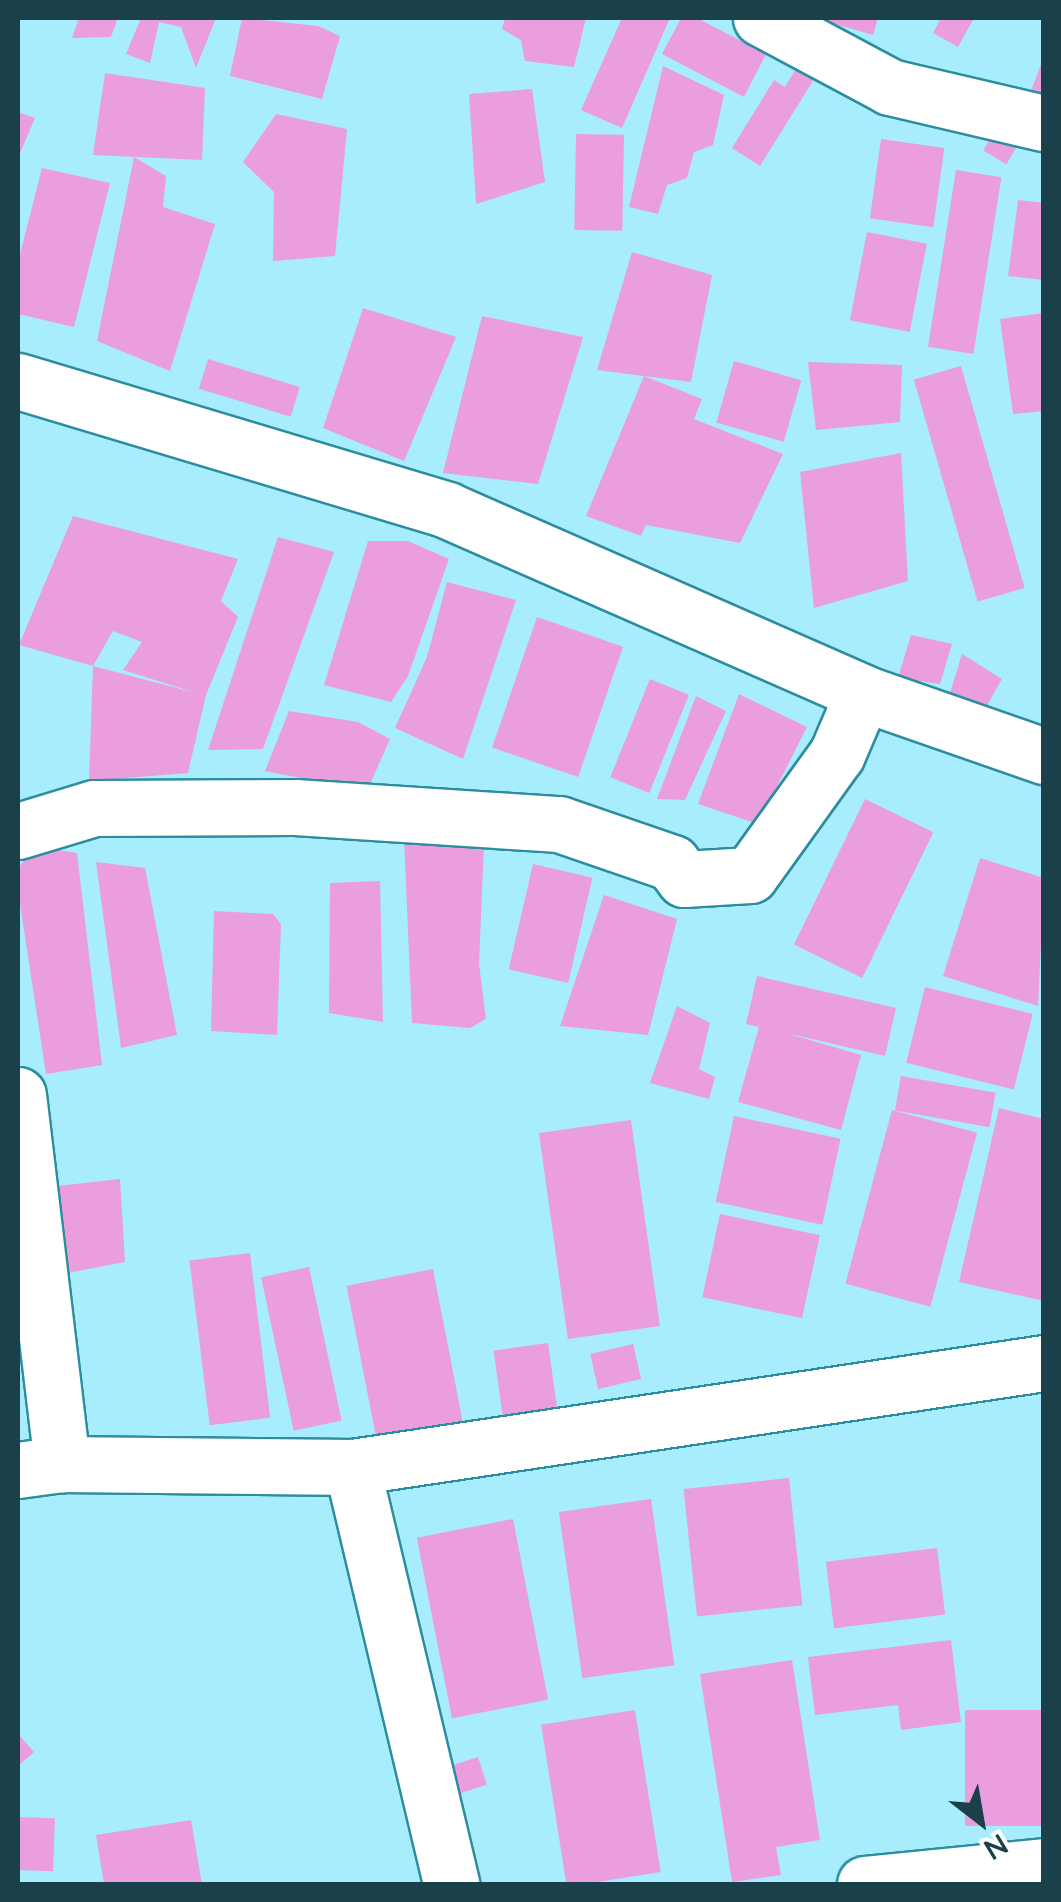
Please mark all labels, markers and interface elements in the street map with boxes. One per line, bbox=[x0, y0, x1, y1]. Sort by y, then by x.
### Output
north arrow bbox=[931, 1772, 1031, 1872]
text: N bbox=[978, 1828, 1014, 1868]

